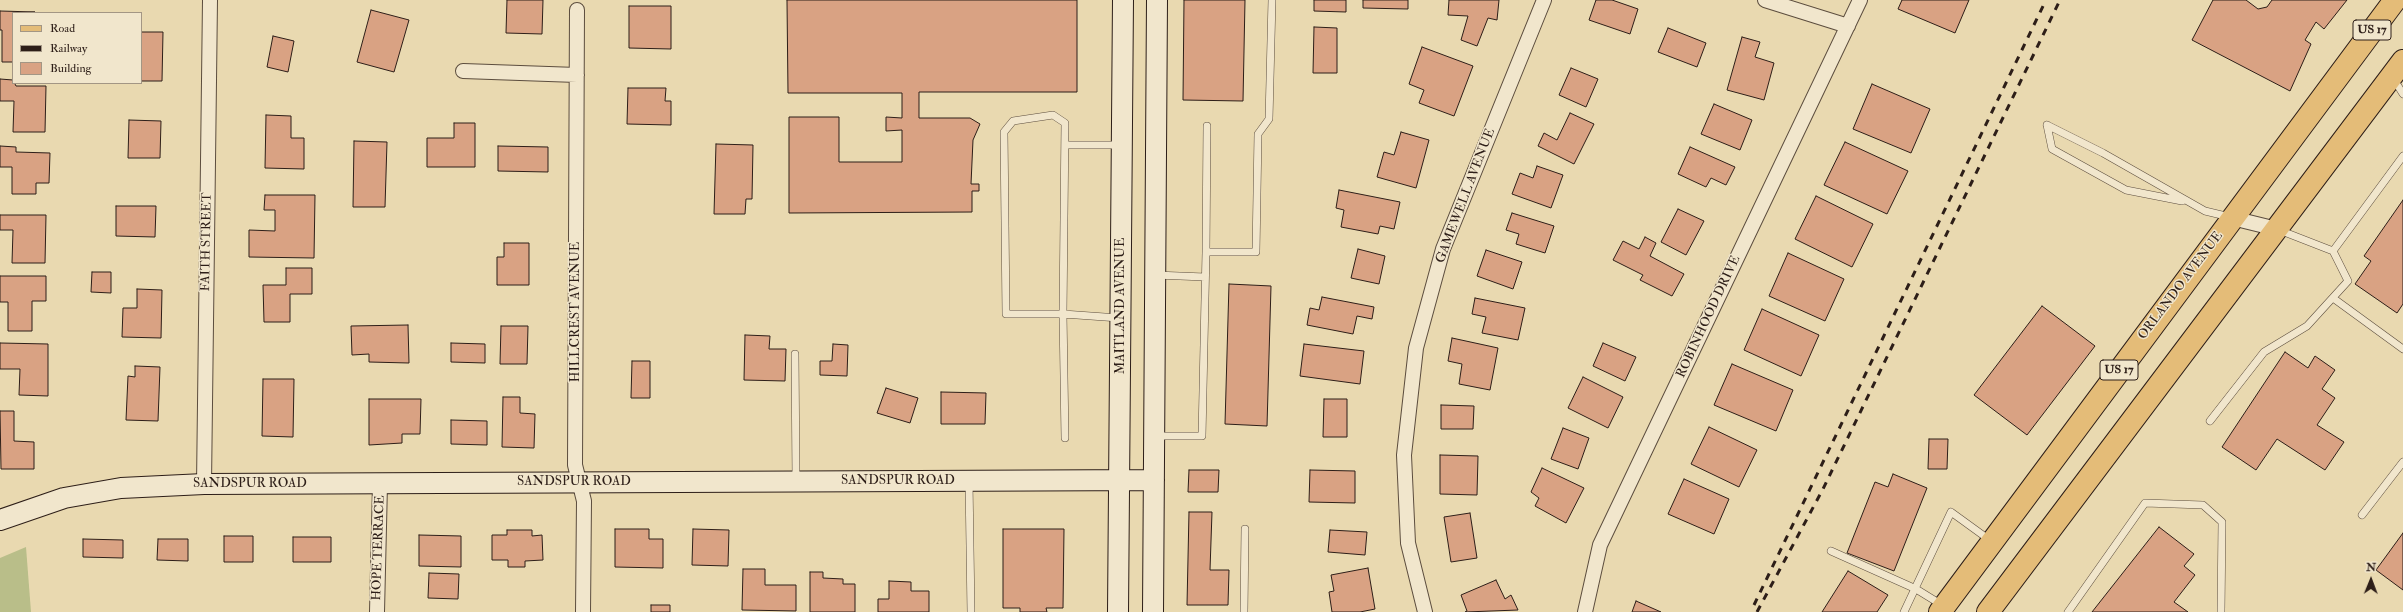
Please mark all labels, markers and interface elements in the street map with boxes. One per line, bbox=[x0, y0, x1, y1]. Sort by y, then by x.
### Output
legend bbox=[12, 12, 142, 84]
road number: US 17 bbox=[2353, 20, 2391, 40]
text: Road bbox=[50, 21, 75, 36]
text: Railway bbox=[50, 41, 87, 56]
text: Building bbox=[50, 61, 91, 76]
street label: GAMEWELL AVENUE bbox=[1433, 126, 1499, 266]
street label: FAITH STREET bbox=[198, 192, 216, 292]
street label: ORLANDO AVENUE bbox=[2135, 229, 2227, 343]
street label: MAITLAND AVENUE bbox=[1113, 238, 1129, 374]
street label: HILLCREST AVENUE bbox=[568, 242, 584, 382]
street label: ROBINHOOD DRIVE bbox=[1674, 253, 1744, 381]
road number: US 17 bbox=[2100, 360, 2138, 380]
street label: SANDSPUR ROAD bbox=[841, 473, 955, 489]
street label: SANDSPUR ROAD bbox=[517, 474, 631, 490]
street label: SANDSPUR ROAD bbox=[193, 476, 307, 492]
street label: HOPE TERRACE bbox=[369, 495, 389, 601]
north arrow bbox=[2351, 560, 2391, 600]
text: N bbox=[2366, 561, 2376, 574]

